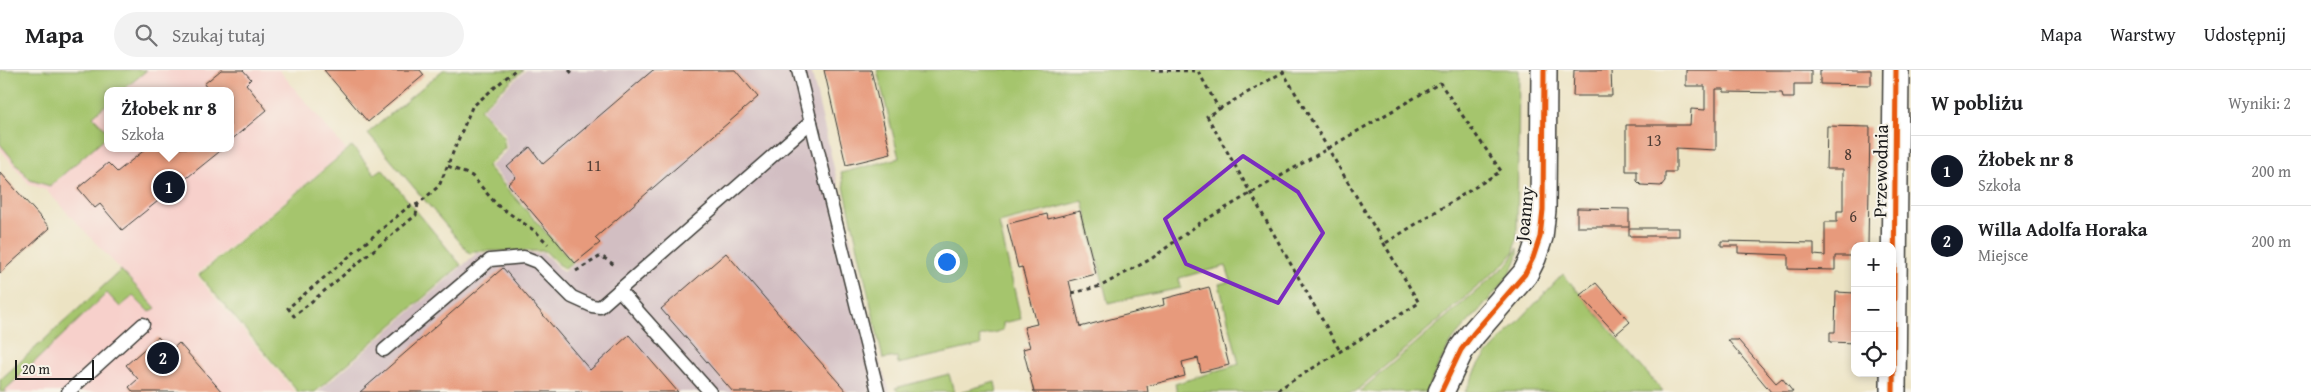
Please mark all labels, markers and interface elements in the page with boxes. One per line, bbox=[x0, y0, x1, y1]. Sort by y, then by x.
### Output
search box bbox=[114, 12, 464, 57]
text: Mapa bbox=[25, 17, 84, 52]
icon: search bbox=[132, 21, 160, 49]
text: Szukaj tutaj bbox=[172, 21, 265, 49]
text: Mapa bbox=[2040, 21, 2082, 48]
text: Warstwy bbox=[2110, 21, 2176, 48]
text: Udostępnij bbox=[2204, 21, 2286, 48]
popup bbox=[104, 87, 234, 152]
text: W pobliżu bbox=[1931, 87, 2023, 118]
text: Wyniki: 2 bbox=[2228, 91, 2291, 115]
text: Żłobek nr 8 bbox=[121, 94, 217, 122]
text: Szkoła bbox=[121, 122, 164, 146]
street label: Przewodnia bbox=[1865, 124, 1895, 218]
house number: 13 bbox=[1646, 128, 1662, 152]
house number: 8 bbox=[1844, 142, 1852, 166]
text: Żłobek nr 8 bbox=[1978, 145, 2074, 173]
house number: 11 bbox=[586, 153, 602, 177]
text: 1 bbox=[1943, 159, 1951, 183]
text: 200 m bbox=[2251, 159, 2291, 183]
pin: 1 bbox=[153, 168, 185, 206]
text: Szkoła bbox=[1978, 173, 2021, 197]
street label: Joanny bbox=[1507, 184, 1541, 245]
house number: 6 bbox=[1849, 204, 1857, 228]
text: Willa Adolfa Horaka bbox=[1978, 215, 2147, 243]
text: 2 bbox=[1943, 229, 1951, 253]
text: 200 m bbox=[2251, 229, 2291, 253]
map controls bbox=[1851, 242, 1896, 377]
button: + bbox=[1851, 242, 1896, 287]
text: Miejsce bbox=[1978, 243, 2028, 267]
your location bbox=[934, 249, 960, 275]
button: − bbox=[1851, 287, 1896, 332]
button: locate bbox=[1851, 332, 1896, 377]
pin: 2 bbox=[147, 339, 179, 377]
scale bar bbox=[15, 357, 94, 380]
text: 20 m bbox=[22, 359, 50, 379]

